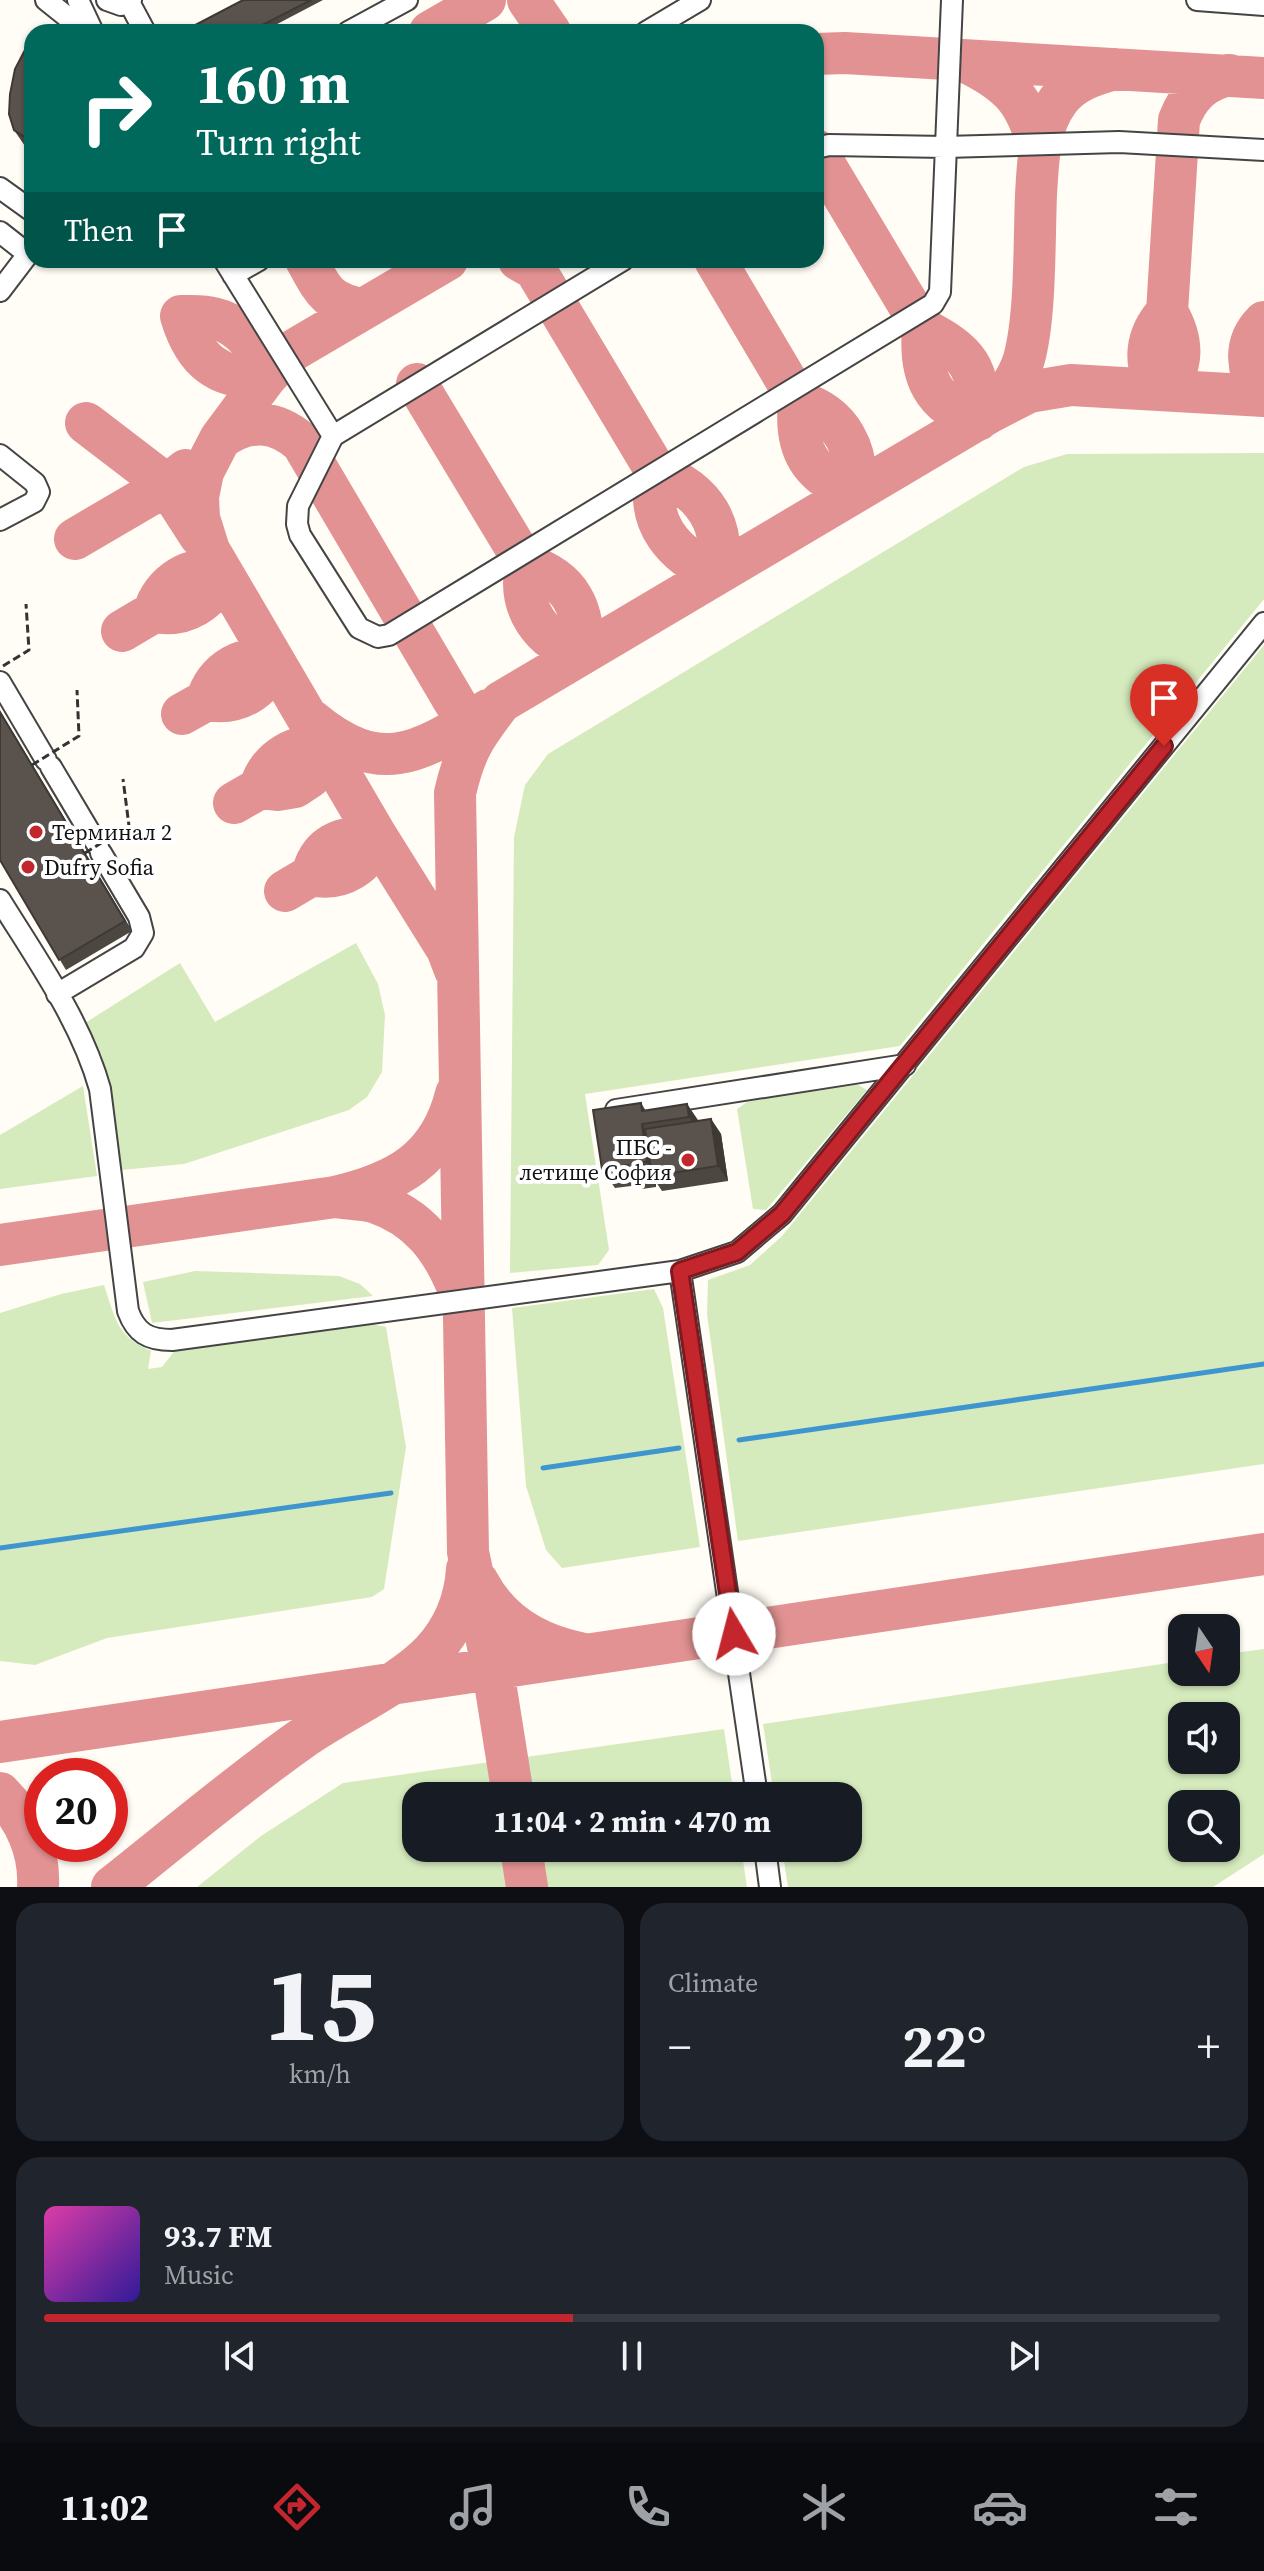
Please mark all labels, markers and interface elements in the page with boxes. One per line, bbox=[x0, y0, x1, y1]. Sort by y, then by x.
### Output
text: 160 m bbox=[196, 45, 350, 122]
icon: right bbox=[64, 56, 168, 160]
text: Turn right bbox=[196, 118, 361, 167]
icon: arrive bbox=[150, 208, 194, 252]
text: Then bbox=[64, 210, 134, 251]
pin bbox=[1130, 664, 1198, 746]
icon: arrive bbox=[1142, 676, 1186, 720]
place label: Терминал 2 bbox=[52, 817, 172, 847]
marker: Терминал 2 bbox=[27, 823, 45, 841]
place label: Dufry Sofia bbox=[44, 852, 155, 882]
marker: Dufry Sofia bbox=[19, 858, 37, 876]
place label: ПБС - летище София bbox=[519, 1132, 672, 1187]
marker: ПБС - летище София bbox=[679, 1151, 697, 1169]
position arrow bbox=[692, 1592, 776, 1676]
north arrow bbox=[1168, 1614, 1240, 1686]
map controls bbox=[1168, 1614, 1240, 1862]
button: sound bbox=[1168, 1702, 1240, 1774]
speed limit sign: 20 bbox=[24, 1758, 128, 1862]
button: search bbox=[1168, 1790, 1240, 1862]
text: 11:04 · 2 min · 470 m bbox=[493, 1801, 771, 1842]
text: 15 bbox=[264, 1932, 376, 2075]
text: Climate bbox=[668, 1965, 758, 2001]
text: 22° bbox=[902, 2005, 986, 2087]
text: − bbox=[668, 2016, 691, 2077]
text: + bbox=[1197, 2016, 1220, 2077]
text: km/h bbox=[289, 2056, 351, 2092]
text: 93.7 FM bbox=[164, 2216, 272, 2257]
text: Music bbox=[164, 2257, 234, 2293]
icon: previous bbox=[218, 2334, 262, 2378]
icon: pause bbox=[610, 2334, 654, 2378]
icon: next bbox=[1002, 2334, 1046, 2378]
icon: directions bbox=[269, 2479, 325, 2535]
icon: music bbox=[445, 2479, 501, 2535]
icon: phone bbox=[620, 2479, 676, 2535]
icon: climate bbox=[796, 2479, 852, 2535]
icon: car bbox=[972, 2479, 1028, 2535]
icon: filters bbox=[1148, 2479, 1204, 2535]
text: 11:02 bbox=[60, 2483, 149, 2532]

